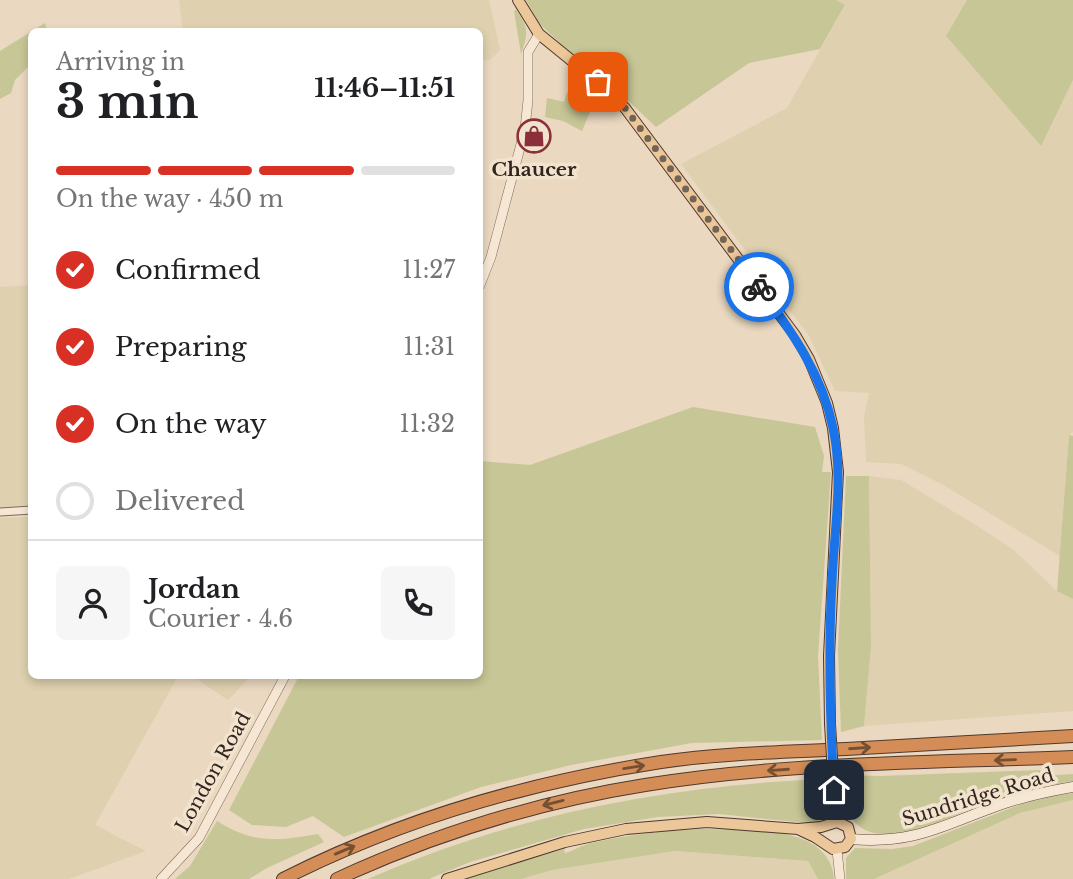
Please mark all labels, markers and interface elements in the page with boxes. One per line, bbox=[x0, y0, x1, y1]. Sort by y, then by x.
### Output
text: Arriving in bbox=[56, 48, 185, 76]
pin bbox=[568, 52, 628, 112]
icon: bag bbox=[579, 63, 617, 101]
text: 11:46–11:51 bbox=[314, 72, 455, 104]
text: 3 min bbox=[56, 73, 198, 130]
shop icon: Chaucer bbox=[515, 117, 553, 155]
place label: Chaucer bbox=[492, 158, 577, 181]
text: On the way · 450 m bbox=[56, 185, 283, 213]
icon: check bbox=[56, 251, 94, 289]
courier bbox=[724, 252, 794, 322]
text: Confirmed bbox=[115, 254, 260, 286]
text: 11:27 bbox=[402, 256, 455, 284]
icon: bike bbox=[740, 268, 778, 306]
icon: check bbox=[56, 328, 94, 366]
text: Preparing bbox=[115, 331, 247, 363]
text: 11:31 bbox=[404, 333, 455, 361]
icon: check bbox=[56, 405, 94, 443]
text: On the way bbox=[115, 408, 267, 440]
text: 11:32 bbox=[400, 410, 455, 438]
text: Delivered bbox=[115, 485, 245, 517]
button: person bbox=[56, 566, 130, 640]
button: phone bbox=[381, 566, 455, 640]
text: Jordan bbox=[148, 573, 240, 605]
text: Courier · 4.6 bbox=[148, 605, 293, 633]
street label: London Road bbox=[171, 708, 256, 836]
one-way arrow bbox=[848, 741, 871, 754]
one-way arrow bbox=[994, 753, 1017, 766]
one-way arrow bbox=[622, 760, 645, 773]
pin bbox=[804, 760, 864, 820]
street label: Sundridge Road bbox=[899, 763, 1057, 831]
one-way arrow bbox=[766, 764, 789, 777]
icon: home bbox=[815, 771, 853, 809]
one-way arrow bbox=[542, 797, 565, 810]
one-way arrow bbox=[334, 843, 356, 856]

